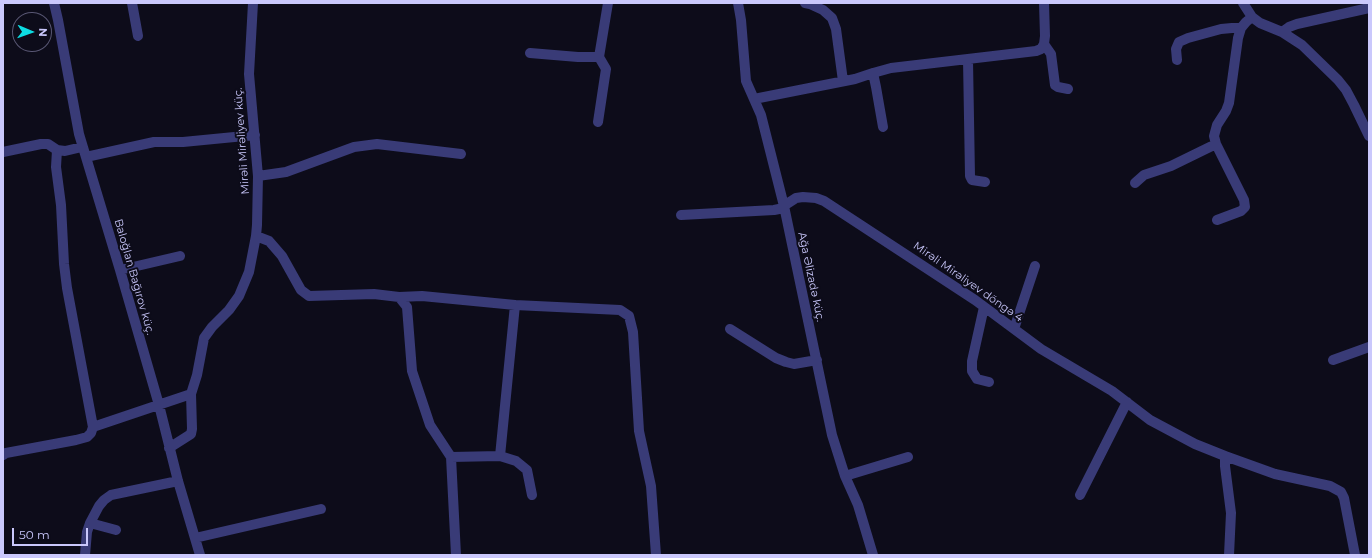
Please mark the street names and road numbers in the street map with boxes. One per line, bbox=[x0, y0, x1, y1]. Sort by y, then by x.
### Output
street label: Mirəli Mirəliyev küç. bbox=[232, 87, 252, 195]
street label: Baloğlan Bağırov küç. bbox=[111, 218, 157, 336]
street label: Ağa Əlizadə küç. bbox=[795, 231, 827, 323]
street label: Mirəli Mirəliyev döngə 4 bbox=[911, 239, 1025, 325]

